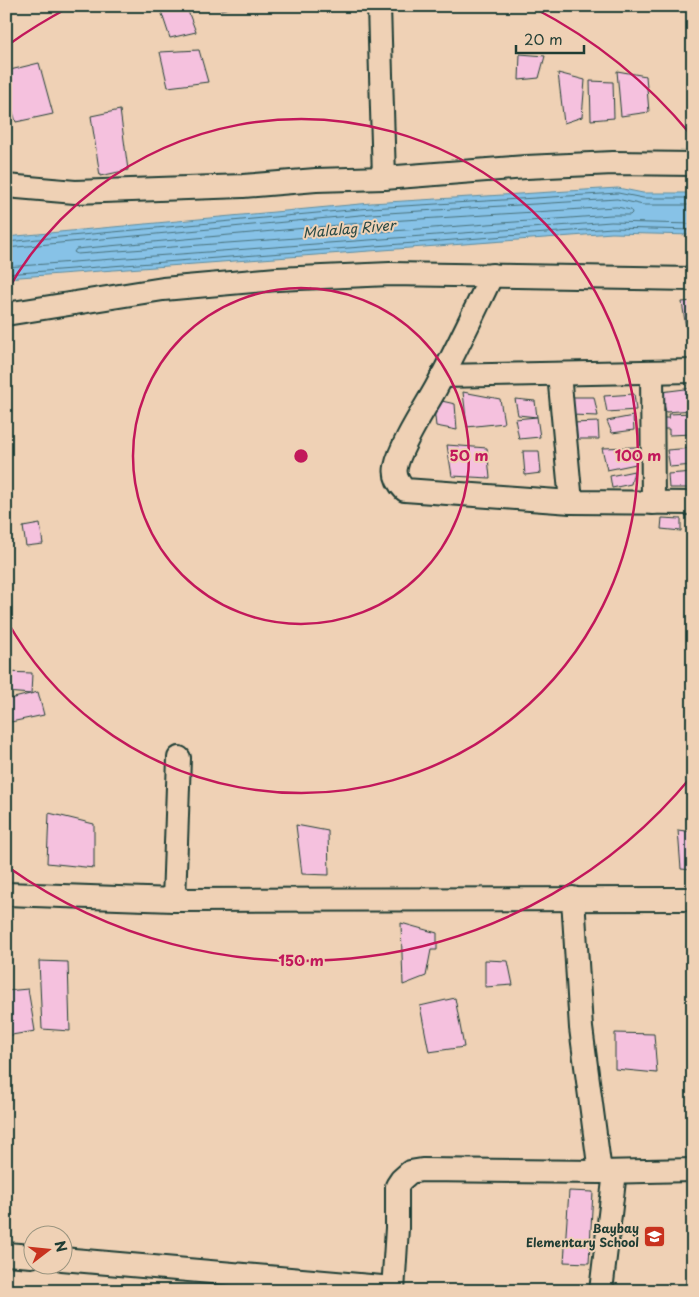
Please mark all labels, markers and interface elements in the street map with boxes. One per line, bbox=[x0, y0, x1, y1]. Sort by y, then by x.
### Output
scale bar bbox=[516, 22, 584, 54]
text: 20 m bbox=[524, 27, 563, 50]
water label: Malalag River bbox=[302, 214, 398, 243]
text: 50 m bbox=[450, 443, 488, 466]
text: 100 m bbox=[615, 443, 661, 466]
centre of rings bbox=[292, 447, 310, 465]
text: 150 m bbox=[278, 948, 324, 971]
place label: Baybay Elementary School bbox=[526, 1219, 639, 1251]
north arrow bbox=[22, 1224, 72, 1274]
school or university icon: Baybay Elementary School bbox=[643, 1224, 667, 1248]
text: N bbox=[49, 1238, 73, 1255]

